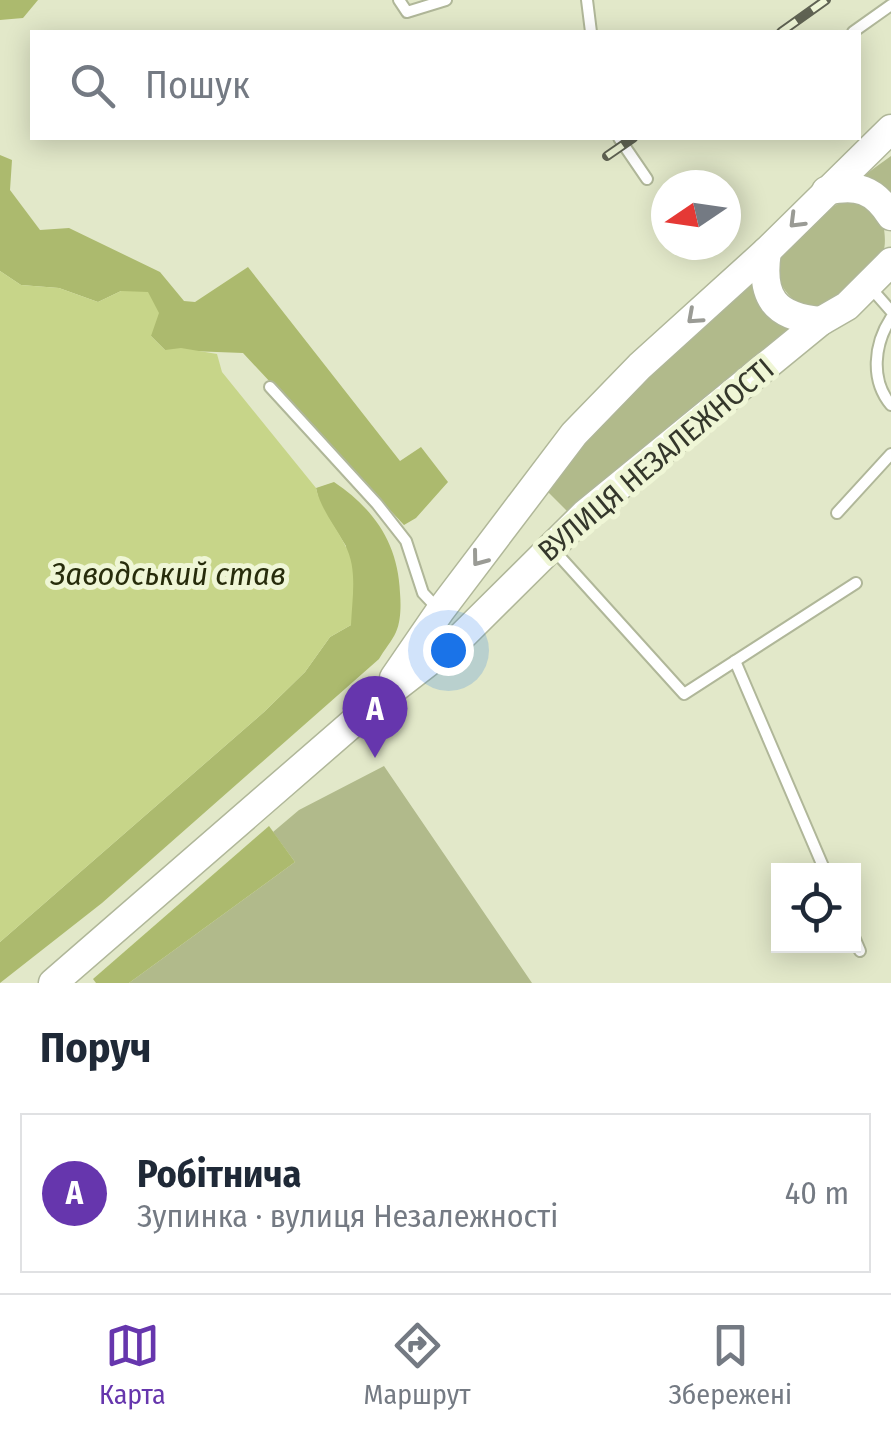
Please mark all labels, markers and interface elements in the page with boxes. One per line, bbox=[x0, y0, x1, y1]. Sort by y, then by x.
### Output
search box bbox=[30, 30, 861, 140]
icon: search bbox=[65, 58, 120, 113]
text: Пошук bbox=[145, 62, 250, 108]
north arrow bbox=[651, 170, 741, 260]
one-way arrow bbox=[790, 209, 808, 227]
one-way arrow bbox=[687, 305, 706, 323]
street label: ВУЛИЦЯ НЕЗАЛЕЖНОСТІ bbox=[531, 351, 781, 569]
one-way arrow bbox=[474, 548, 491, 566]
water label: Заводський став bbox=[50, 555, 285, 593]
your location bbox=[423, 625, 474, 676]
pin: A bbox=[342, 676, 408, 758]
map controls bbox=[771, 863, 861, 953]
button: locate bbox=[771, 863, 861, 953]
text: Поруч bbox=[40, 1023, 151, 1073]
text: Робітнича bbox=[137, 1151, 301, 1197]
text: A bbox=[66, 1174, 83, 1212]
text: 40 m bbox=[785, 1174, 849, 1212]
text: Зупинка · вулиця Незалежності bbox=[137, 1197, 558, 1235]
tab: Карта bbox=[99, 1318, 166, 1411]
tab: Маршрут bbox=[364, 1318, 471, 1411]
tab: Збережені bbox=[668, 1318, 792, 1411]

